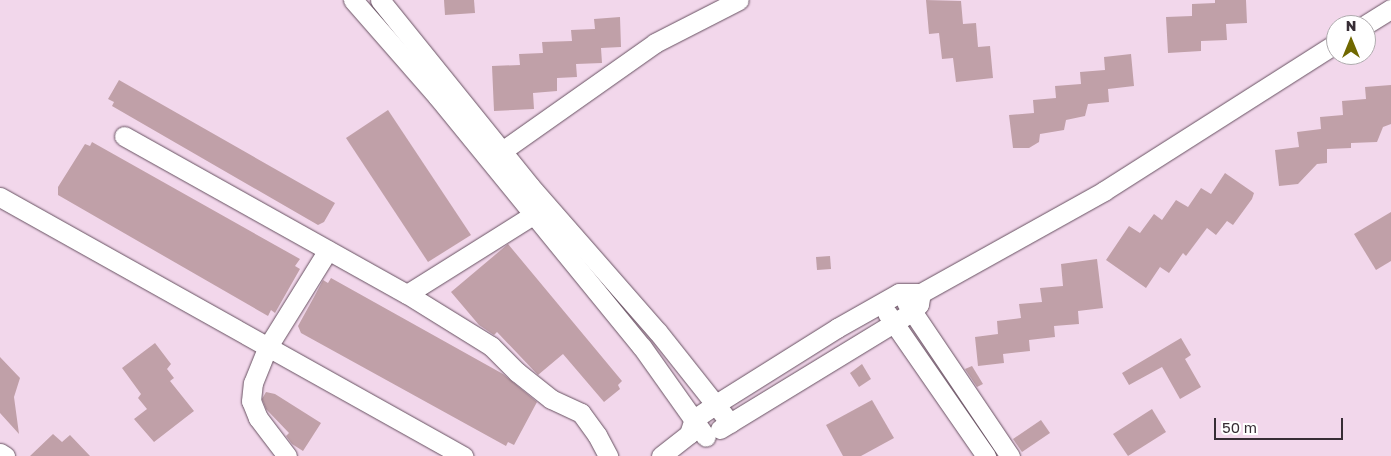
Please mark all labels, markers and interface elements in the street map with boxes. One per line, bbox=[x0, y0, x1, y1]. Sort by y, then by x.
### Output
north arrow bbox=[1326, 15, 1376, 65]
text: N bbox=[1346, 17, 1356, 34]
scale bar bbox=[1216, 408, 1345, 440]
text: 50 m bbox=[1222, 418, 1257, 436]

